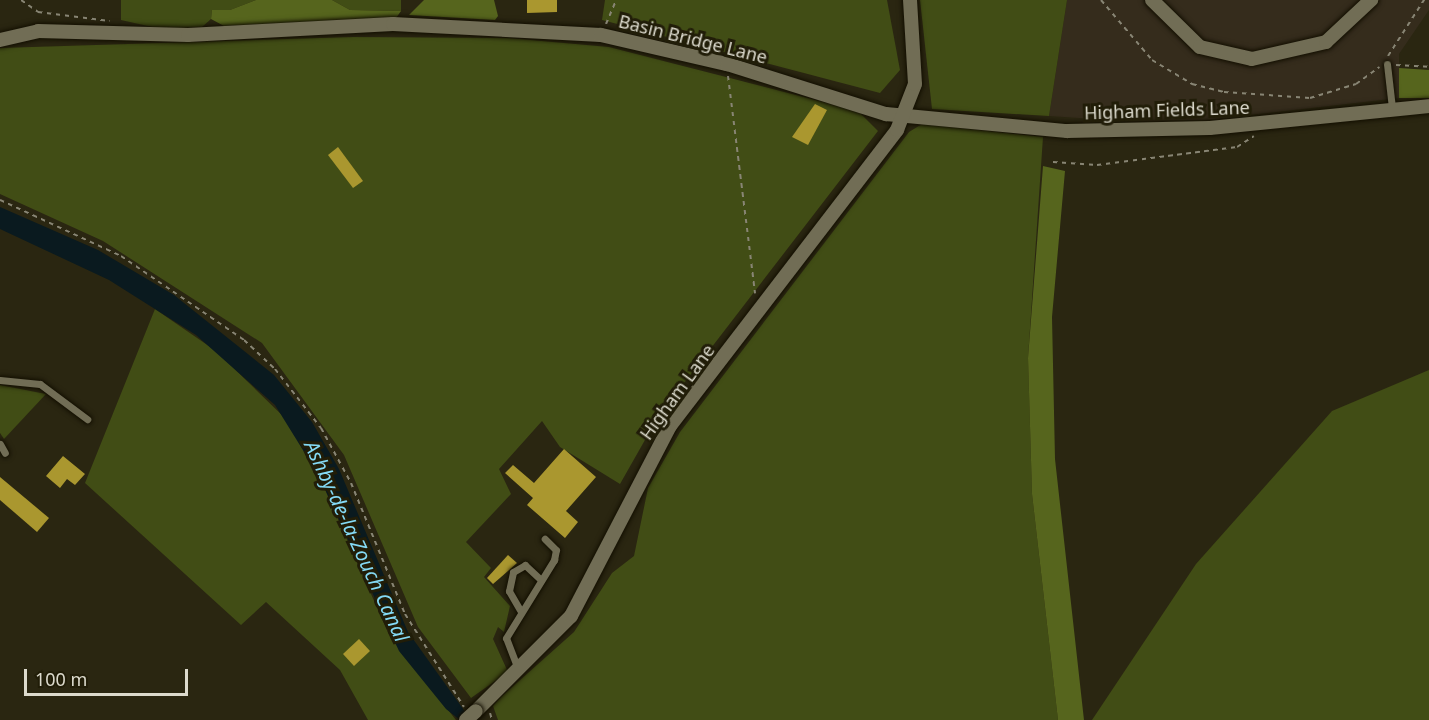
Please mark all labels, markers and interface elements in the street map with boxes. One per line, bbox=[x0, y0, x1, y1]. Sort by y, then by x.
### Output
street label: Basin Bridge Lane bbox=[616, 10, 770, 68]
street label: Higham Fields Lane bbox=[1084, 96, 1250, 124]
street label: Higham Lane bbox=[635, 340, 719, 444]
water label: Ashby-de-la-Zouch Canal bbox=[300, 437, 414, 645]
scale bar bbox=[27, 657, 190, 695]
text: 100 m bbox=[35, 667, 87, 691]

